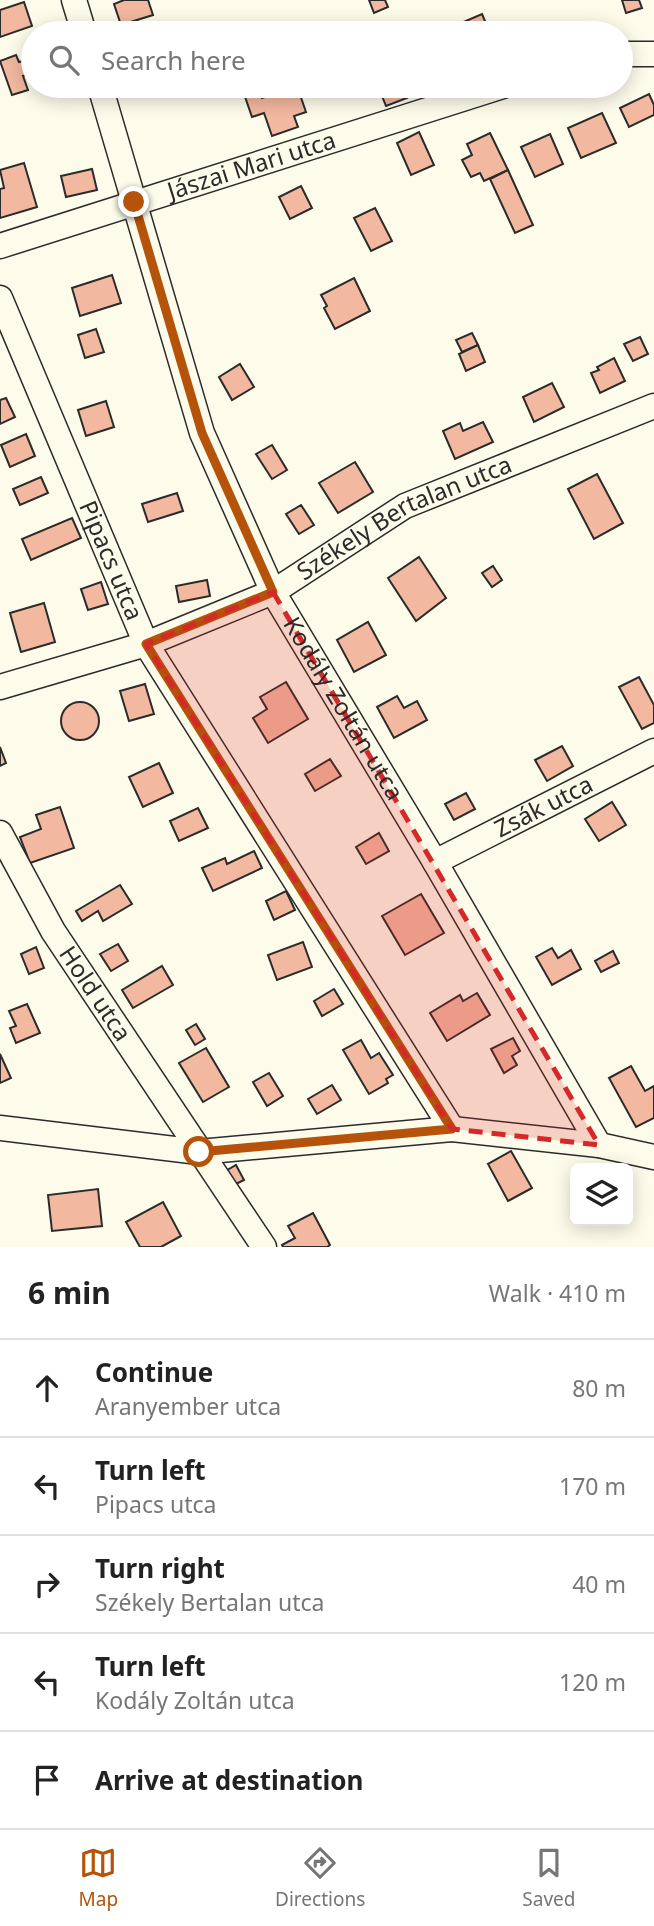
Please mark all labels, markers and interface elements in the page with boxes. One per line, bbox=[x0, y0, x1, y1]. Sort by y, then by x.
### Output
search box bbox=[21, 21, 633, 98]
icon: search bbox=[45, 41, 83, 79]
text: Search here bbox=[101, 42, 246, 78]
street label: Jászai Mari utca bbox=[161, 122, 339, 207]
route end bbox=[118, 186, 149, 217]
street label: Székely Bertalan utca bbox=[290, 447, 516, 587]
street label: Pipacs utca bbox=[72, 495, 152, 625]
street label: Kodály Zoltán utca bbox=[277, 610, 412, 806]
street label: Zsák utca bbox=[488, 767, 598, 844]
street label: Hold utca bbox=[52, 939, 140, 1047]
route start bbox=[183, 1136, 214, 1167]
map controls bbox=[570, 1163, 633, 1226]
button: layers bbox=[570, 1163, 633, 1226]
text: 6 min bbox=[28, 1272, 111, 1313]
text: Walk · 410 m bbox=[489, 1277, 626, 1309]
text: Continue bbox=[95, 1354, 213, 1390]
icon: ahead bbox=[28, 1369, 66, 1407]
text: 80 m bbox=[572, 1372, 626, 1404]
text: Aranyember utca bbox=[95, 1390, 281, 1422]
text: Turn left bbox=[95, 1452, 206, 1488]
icon: left bbox=[28, 1467, 66, 1505]
text: 170 m bbox=[559, 1470, 626, 1502]
text: Pipacs utca bbox=[95, 1488, 216, 1520]
text: Turn right bbox=[95, 1550, 225, 1586]
icon: right bbox=[28, 1565, 66, 1603]
text: 40 m bbox=[572, 1568, 626, 1600]
text: Székely Bertalan utca bbox=[95, 1586, 324, 1618]
text: Turn left bbox=[95, 1648, 206, 1684]
icon: left bbox=[28, 1663, 66, 1701]
text: 120 m bbox=[559, 1666, 626, 1698]
text: Kodály Zoltán utca bbox=[95, 1684, 295, 1716]
icon: arrive bbox=[28, 1761, 66, 1799]
text: Arrive at destination bbox=[95, 1762, 364, 1798]
tab: Map bbox=[79, 1844, 118, 1912]
tab: Directions bbox=[275, 1844, 365, 1912]
tab: Saved bbox=[522, 1844, 575, 1912]

